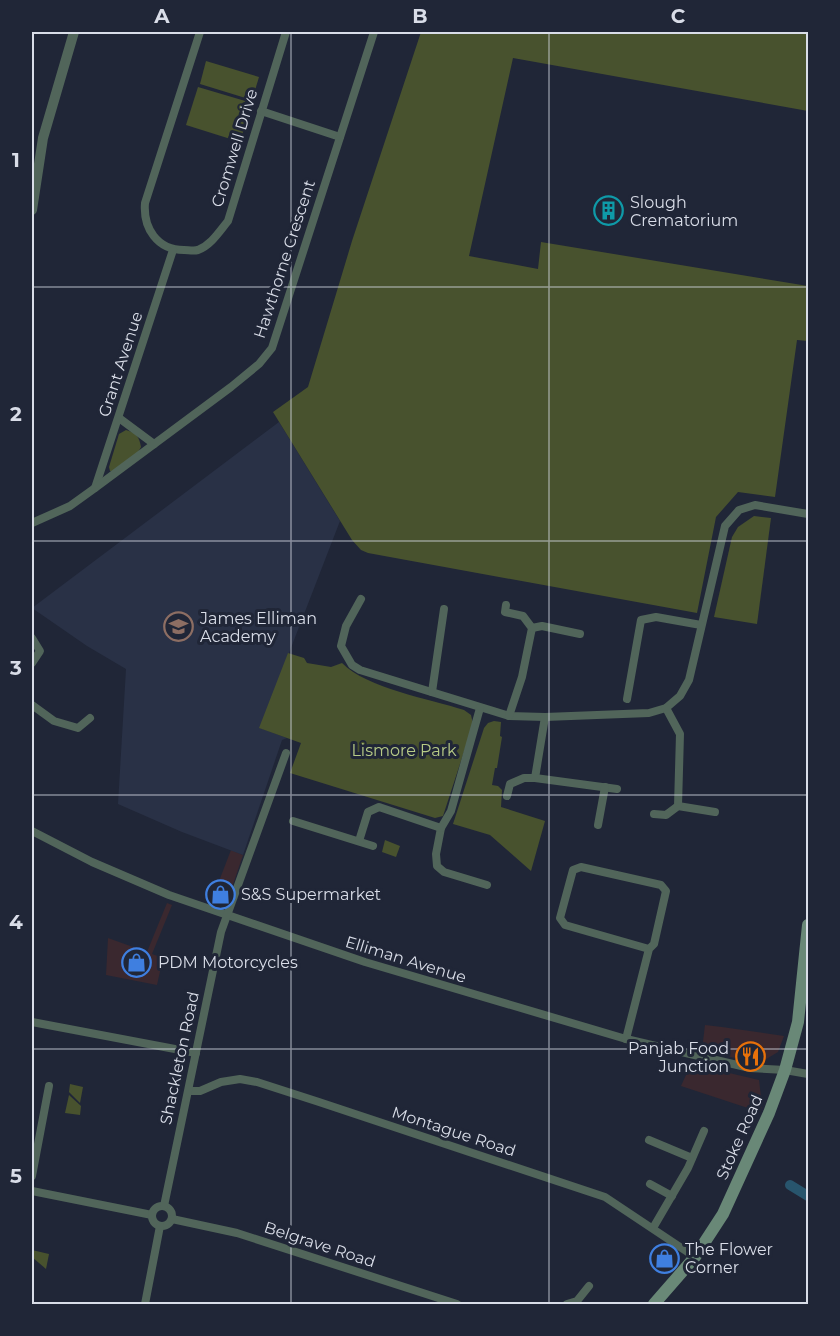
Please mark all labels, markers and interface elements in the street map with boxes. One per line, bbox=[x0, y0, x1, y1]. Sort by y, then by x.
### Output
text: A bbox=[153, 4, 170, 28]
text: B bbox=[412, 4, 428, 28]
text: C bbox=[671, 4, 686, 28]
street label: Cromwell Drive bbox=[207, 87, 261, 210]
text: 1 bbox=[12, 148, 20, 172]
street label: Hawthorne Crescent bbox=[250, 177, 319, 341]
place label: Slough Crematorium bbox=[630, 193, 738, 230]
building icon: Slough Crematorium bbox=[593, 195, 625, 227]
street label: Grant Avenue bbox=[95, 309, 146, 419]
text: 2 bbox=[10, 402, 22, 426]
place label: James Elliman Academy bbox=[199, 609, 317, 646]
school or university icon: James Elliman Academy bbox=[163, 611, 195, 643]
text: 3 bbox=[9, 656, 22, 680]
park label: Lismore Park bbox=[351, 741, 457, 760]
shop icon: S&S Supermarket bbox=[204, 878, 236, 910]
place label: S&S Supermarket bbox=[241, 885, 382, 904]
text: 4 bbox=[9, 910, 23, 934]
street label: Elliman Avenue bbox=[343, 932, 469, 987]
shop icon: PDM Motorcycles bbox=[121, 946, 153, 978]
place label: PDM Motorcycles bbox=[158, 953, 298, 972]
street label: Shackleton Road bbox=[156, 990, 203, 1126]
place label: Panjab Food Junction bbox=[628, 1039, 729, 1076]
restaurant icon: Panjab Food Junction bbox=[734, 1041, 766, 1073]
street label: Stoke Road bbox=[712, 1092, 767, 1183]
street label: Montague Road bbox=[389, 1102, 518, 1160]
text: 5 bbox=[10, 1164, 22, 1188]
street label: Belgrave Road bbox=[262, 1217, 378, 1271]
place label: The Flower Corner bbox=[685, 1240, 773, 1277]
shop icon: The Flower Corner bbox=[648, 1242, 680, 1274]

